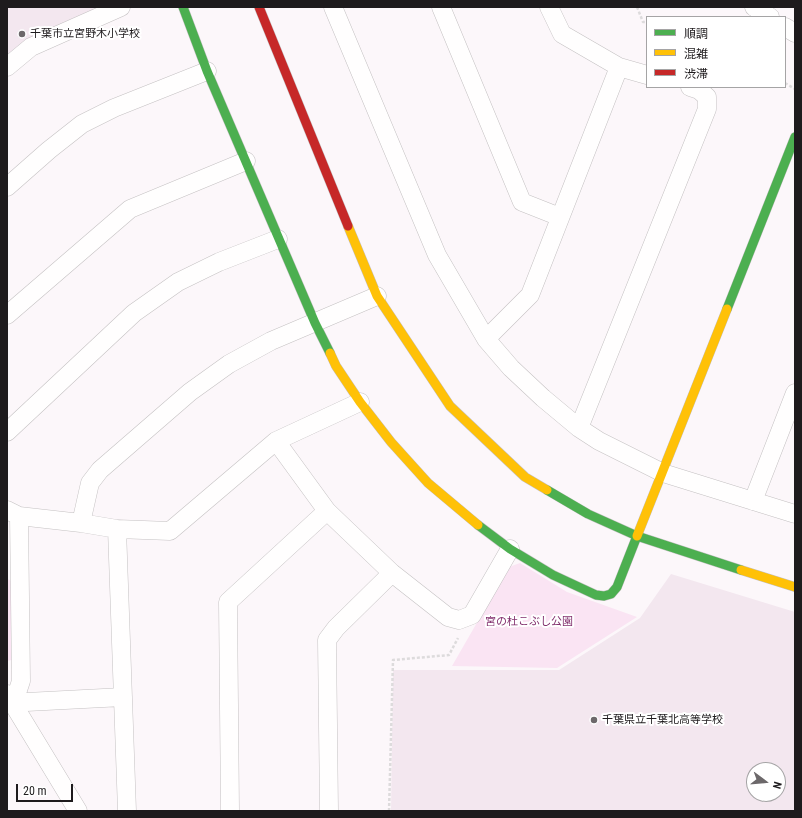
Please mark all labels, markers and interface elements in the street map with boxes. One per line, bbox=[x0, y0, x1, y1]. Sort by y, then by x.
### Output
legend bbox=[646, 16, 786, 88]
place label: 千葉市立宮野木小学校 bbox=[30, 27, 140, 41]
text: 順調 bbox=[684, 27, 708, 41]
marker: 千葉市立宮野木小学校 bbox=[17, 29, 27, 39]
text: 混雑 bbox=[684, 47, 708, 61]
text: 渋滞 bbox=[684, 67, 708, 81]
park label: 宮の杜こぶし公園 bbox=[485, 615, 573, 629]
place label: 千葉県立千葉北高等学校 bbox=[602, 713, 723, 727]
marker: 千葉県立千葉北高等学校 bbox=[589, 715, 599, 725]
north arrow bbox=[746, 762, 786, 802]
scale bar bbox=[18, 776, 75, 802]
text: N bbox=[770, 780, 784, 790]
text: 20 m bbox=[23, 784, 47, 798]

